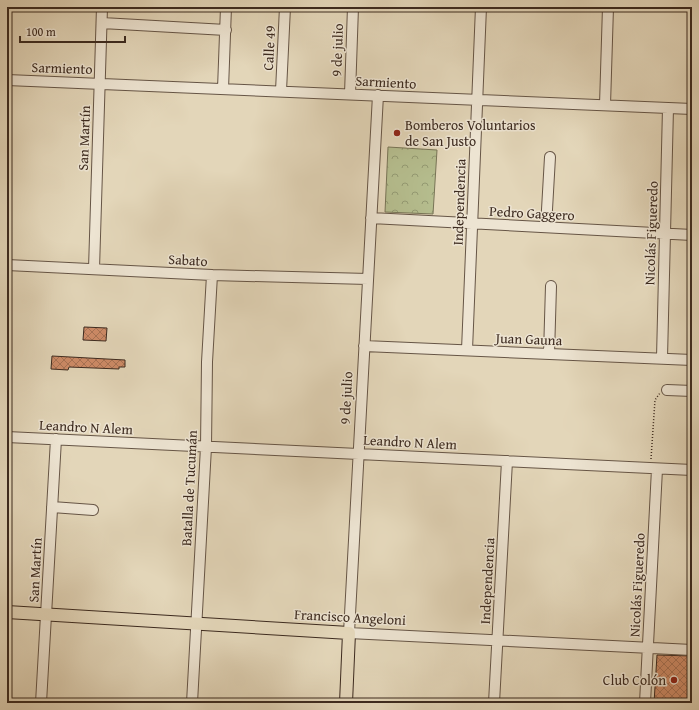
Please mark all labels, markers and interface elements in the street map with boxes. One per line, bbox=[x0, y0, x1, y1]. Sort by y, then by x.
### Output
scale bar bbox=[20, 18, 125, 44]
text: 100 m bbox=[26, 23, 56, 40]
street label: 9 de julio bbox=[326, 23, 348, 77]
street label: Calle 49 bbox=[258, 25, 280, 71]
street label: Sarmiento bbox=[31, 57, 93, 79]
street label: Sarmiento bbox=[355, 70, 417, 94]
street label: San Martín bbox=[73, 105, 95, 171]
place label: Bomberos Voluntarios de San Justo bbox=[405, 115, 535, 151]
marker: Bomberos Voluntarios de San Justo bbox=[392, 128, 402, 138]
street label: Independencia bbox=[447, 158, 471, 246]
street label: Nicolás Figueredo bbox=[639, 181, 663, 285]
street label: Pedro Gaggero bbox=[489, 201, 575, 225]
street label: Sabato bbox=[168, 249, 208, 271]
street label: Juan Gauna bbox=[493, 328, 563, 350]
street label: 9 de julio bbox=[335, 371, 357, 425]
street label: Leandro N Alem bbox=[39, 415, 134, 439]
street label: Batalla de Tucumán bbox=[176, 429, 202, 546]
street label: Leandro N Alem bbox=[363, 430, 458, 454]
street label: Nicolás Figueredo bbox=[624, 532, 650, 638]
street label: San Martín bbox=[23, 537, 47, 603]
street label: Independencia bbox=[475, 537, 499, 625]
street label: Francisco Angeloni bbox=[294, 604, 406, 630]
place label: Club Colón bbox=[603, 670, 666, 690]
marker: Club Colón bbox=[669, 675, 679, 685]

